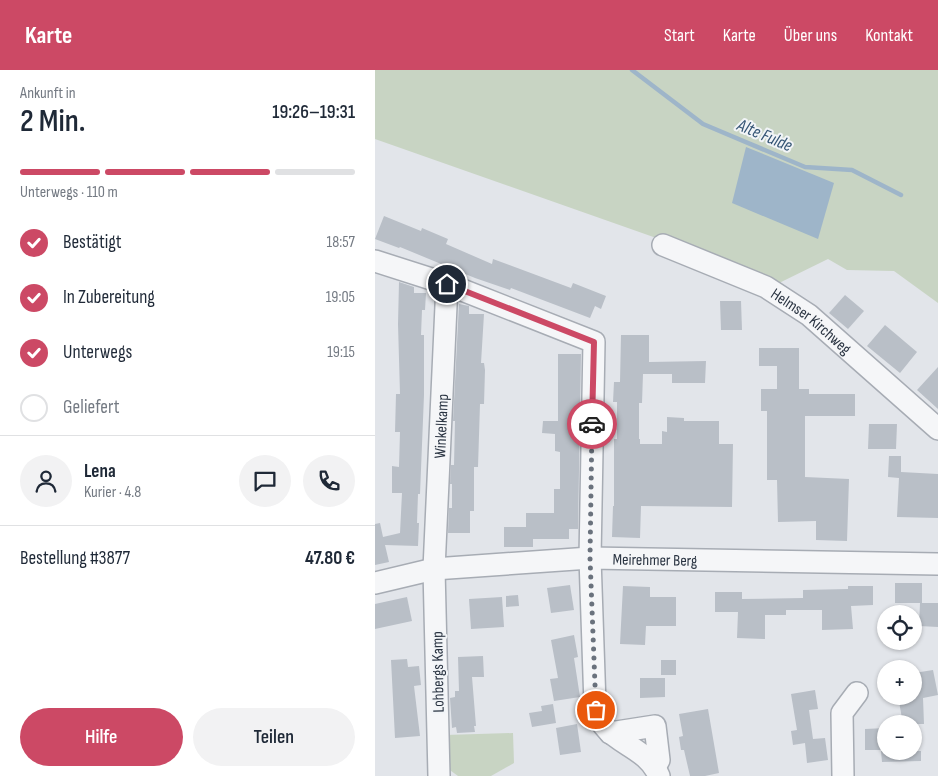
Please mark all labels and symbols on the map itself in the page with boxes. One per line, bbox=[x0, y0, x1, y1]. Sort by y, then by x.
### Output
water label: Alte Fulde bbox=[733, 114, 795, 156]
pin bbox=[426, 263, 468, 305]
street label: Helmser Kirchweg bbox=[767, 285, 855, 359]
street label: Winkelkamp bbox=[431, 394, 453, 459]
courier bbox=[567, 399, 617, 449]
street label: Meirehmer Berg bbox=[613, 550, 697, 571]
street label: Lohbergs Kamp bbox=[428, 631, 449, 713]
pin bbox=[575, 689, 617, 731]

